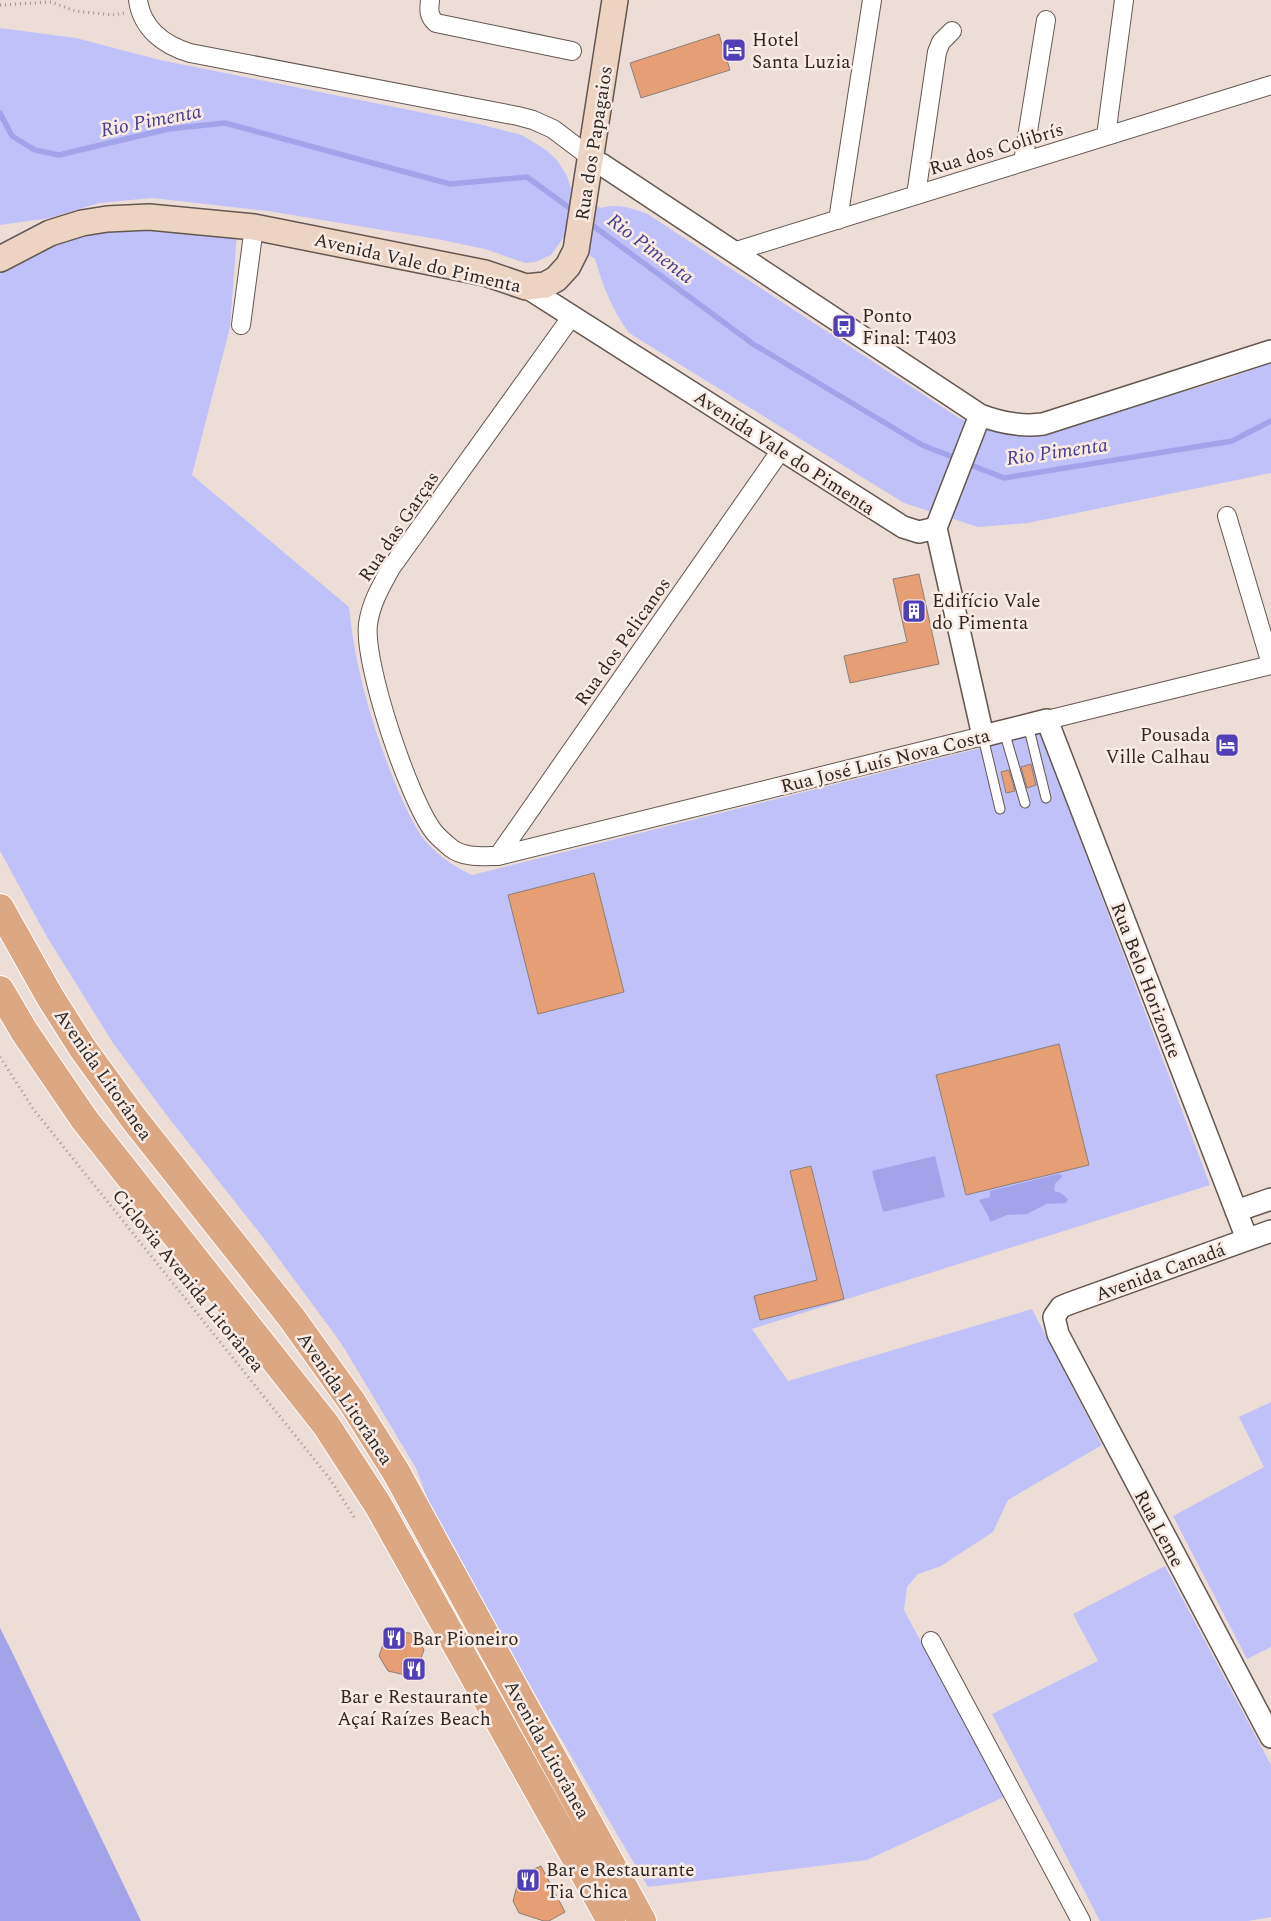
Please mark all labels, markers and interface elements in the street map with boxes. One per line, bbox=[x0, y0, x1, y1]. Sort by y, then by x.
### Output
place label: Hotel Santa Luzia bbox=[752, 26, 851, 77]
hotel icon: Hotel Santa Luzia bbox=[721, 37, 747, 63]
street label: Rua dos Papagaios bbox=[568, 64, 621, 223]
water label: Rio Pimenta bbox=[98, 96, 204, 145]
street label: Rua dos Colibrís bbox=[926, 115, 1067, 184]
water label: Rio Pimenta bbox=[601, 206, 700, 292]
street label: Avenida Vale do Pimenta bbox=[311, 226, 525, 302]
place label: Ponto Final: T403 bbox=[862, 302, 956, 353]
bus stop icon: Ponto Final: T403 bbox=[831, 313, 857, 339]
street label: Avenida Vale do Pimenta bbox=[688, 383, 881, 523]
water label: Rio Pimenta bbox=[1004, 430, 1110, 474]
street label: Rua das Garças bbox=[351, 466, 447, 588]
street label: Rua dos Pelicanos bbox=[568, 571, 679, 712]
place label: Edifício Vale do Pimenta bbox=[932, 587, 1041, 638]
building icon: Edifício Vale do Pimenta bbox=[901, 598, 927, 624]
street label: Rua José Luís Nova Costa bbox=[778, 721, 994, 802]
place label: Pousada Ville Calhau bbox=[1105, 721, 1211, 772]
hotel icon: Pousada Ville Calhau bbox=[1214, 732, 1240, 758]
street label: Rua Belo Horizonte bbox=[1102, 898, 1189, 1063]
street label: Avenida Litorânea bbox=[46, 1003, 160, 1147]
street label: Ciclovia Avenida Litorânea bbox=[105, 1183, 272, 1380]
street label: Avenida Canadá bbox=[1091, 1235, 1230, 1309]
street label: Avenida Litorânea bbox=[289, 1326, 401, 1472]
street label: Rua Leme bbox=[1126, 1485, 1191, 1573]
restaurant icon: Bar Pioneiro bbox=[381, 1625, 407, 1651]
place label: Bar Pioneiro bbox=[412, 1625, 518, 1654]
restaurant icon: Bar e Restaurante Açaí Raízes Beach bbox=[401, 1656, 427, 1682]
street label: Avenida Litorânea bbox=[496, 1675, 597, 1825]
place label: Bar e Restaurante Açaí Raízes Beach bbox=[337, 1683, 491, 1734]
place label: Bar e Restaurante Tia Chica bbox=[546, 1856, 695, 1907]
restaurant icon: Bar e Restaurante Tia Chica bbox=[515, 1867, 541, 1893]

